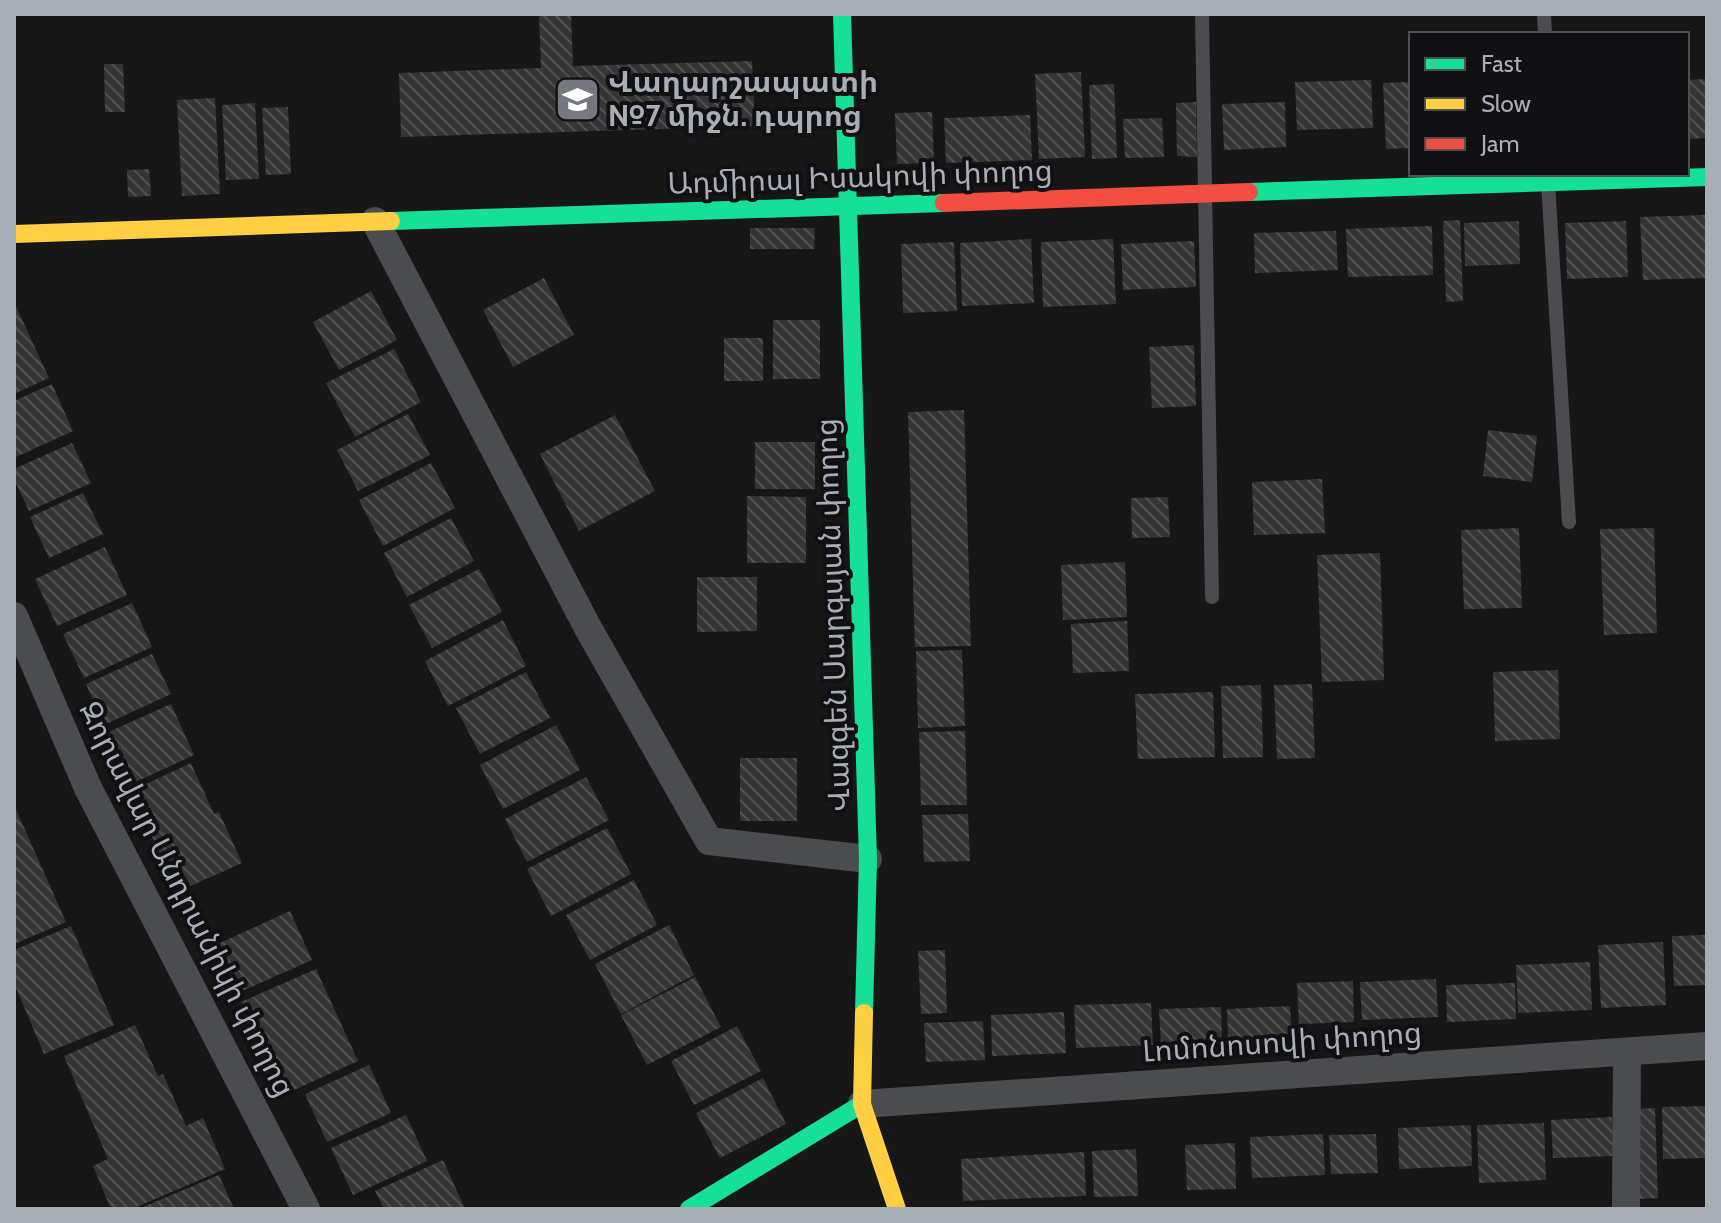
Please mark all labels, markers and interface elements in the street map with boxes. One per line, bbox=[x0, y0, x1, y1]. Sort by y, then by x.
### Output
legend bbox=[1409, 32, 1689, 176]
text: Fast bbox=[1481, 49, 1522, 78]
place label: Վաղարշապատի №7 միջն. դպրոց bbox=[608, 63, 878, 134]
school or university icon: Վաղարշապատի №7 միջն. դպրոց bbox=[553, 75, 601, 123]
text: Slow bbox=[1481, 89, 1531, 118]
text: Jam bbox=[1480, 129, 1519, 158]
street label: Ադմիրալ Իսակովի փողոց bbox=[667, 151, 1053, 202]
street label: Վազգեն Սարգսյան փողոց bbox=[807, 417, 858, 813]
street label: Զորավար Անդրանիկի փողոց bbox=[71, 695, 304, 1103]
street label: Լոմոնոսովի փողոց bbox=[1141, 1013, 1423, 1070]

